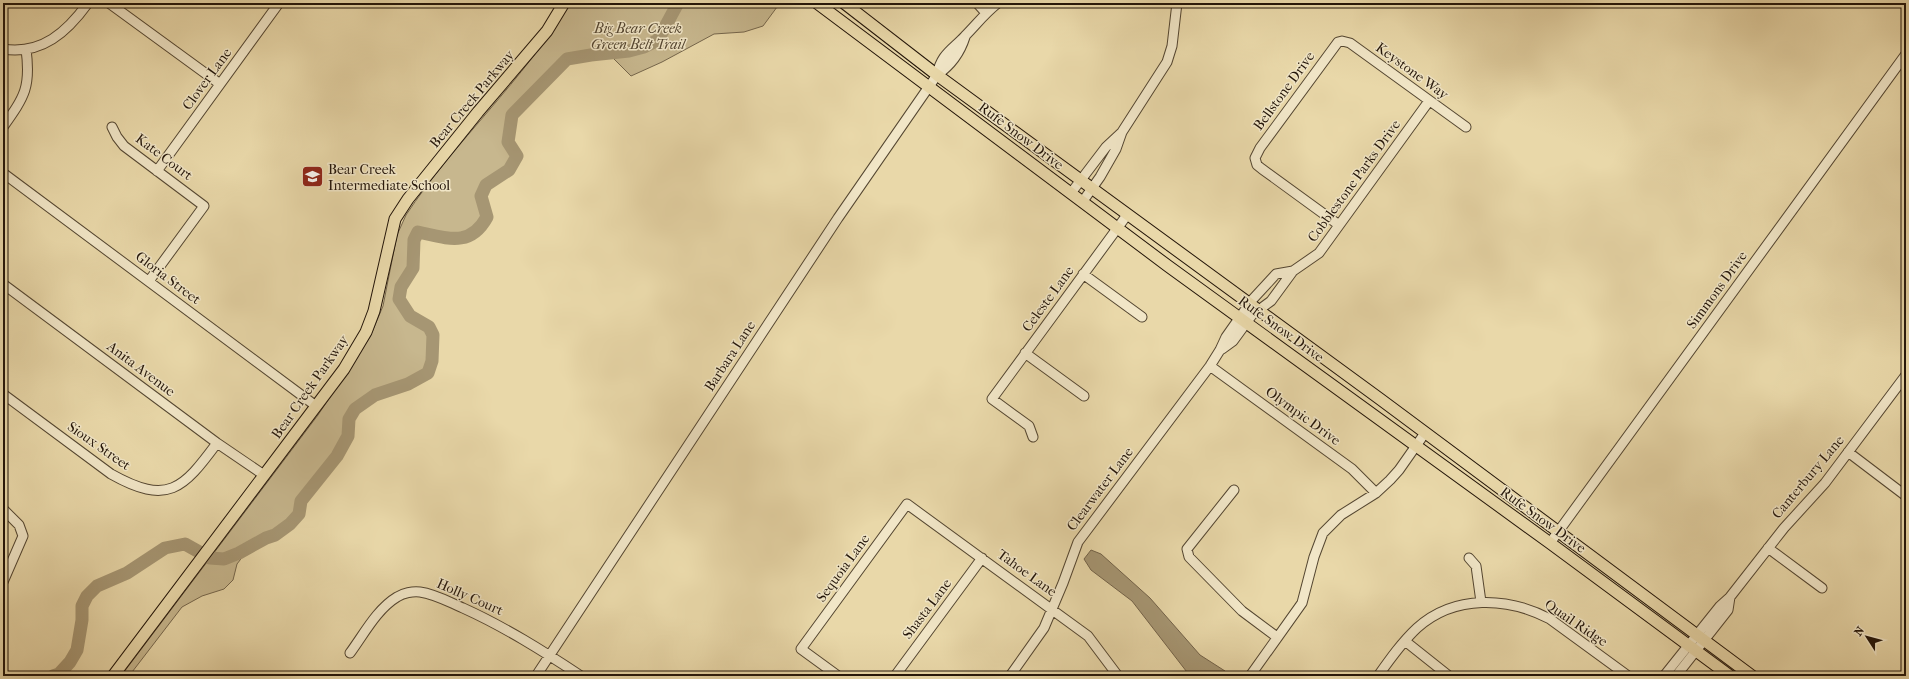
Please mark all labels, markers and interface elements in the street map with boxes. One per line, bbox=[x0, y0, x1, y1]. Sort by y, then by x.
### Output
park label: Big Bear Creek Green Belt Trail bbox=[591, 20, 687, 53]
street label: Keystone Way bbox=[1372, 39, 1452, 103]
street label: Clover Lane bbox=[179, 45, 235, 113]
street label: Bear Creek Parkway bbox=[426, 46, 518, 151]
street label: Bellstone Drive bbox=[1250, 48, 1318, 134]
street label: Rufe Snow Drive bbox=[975, 99, 1067, 173]
street label: Cobblestone Parks Drive bbox=[1304, 116, 1404, 245]
street label: Kate Court bbox=[132, 130, 196, 184]
place label: Bear Creek Intermediate School bbox=[328, 161, 450, 194]
school or university icon: Bear Creek Intermediate School bbox=[300, 164, 326, 190]
street label: Gloria Street bbox=[132, 248, 204, 308]
street label: Simmons Drive bbox=[1683, 248, 1751, 332]
street label: Celeste Lane bbox=[1018, 263, 1078, 335]
street label: Rufe Snow Drive bbox=[1235, 292, 1327, 366]
street label: Barbara Lane bbox=[701, 317, 759, 394]
street label: Bear Creek Parkway bbox=[268, 331, 352, 442]
street label: Anita Avenue bbox=[103, 337, 178, 400]
street label: Olympic Drive bbox=[1262, 383, 1344, 449]
street label: Sioux Street bbox=[64, 418, 134, 474]
street label: Canterbury Lane bbox=[1768, 432, 1848, 522]
street label: Clearwater Lane bbox=[1063, 444, 1137, 534]
street label: Rufe Snow Drive bbox=[1497, 483, 1589, 557]
street label: Sequoia Lane bbox=[813, 531, 873, 605]
street label: Tahoe Lane bbox=[994, 546, 1060, 600]
street label: Holly Court bbox=[434, 575, 506, 619]
street label: Shasta Lane bbox=[899, 575, 955, 643]
street label: Quail Ridge bbox=[1541, 596, 1611, 650]
north arrow bbox=[1847, 617, 1887, 657]
text: N bbox=[1852, 624, 1867, 639]

